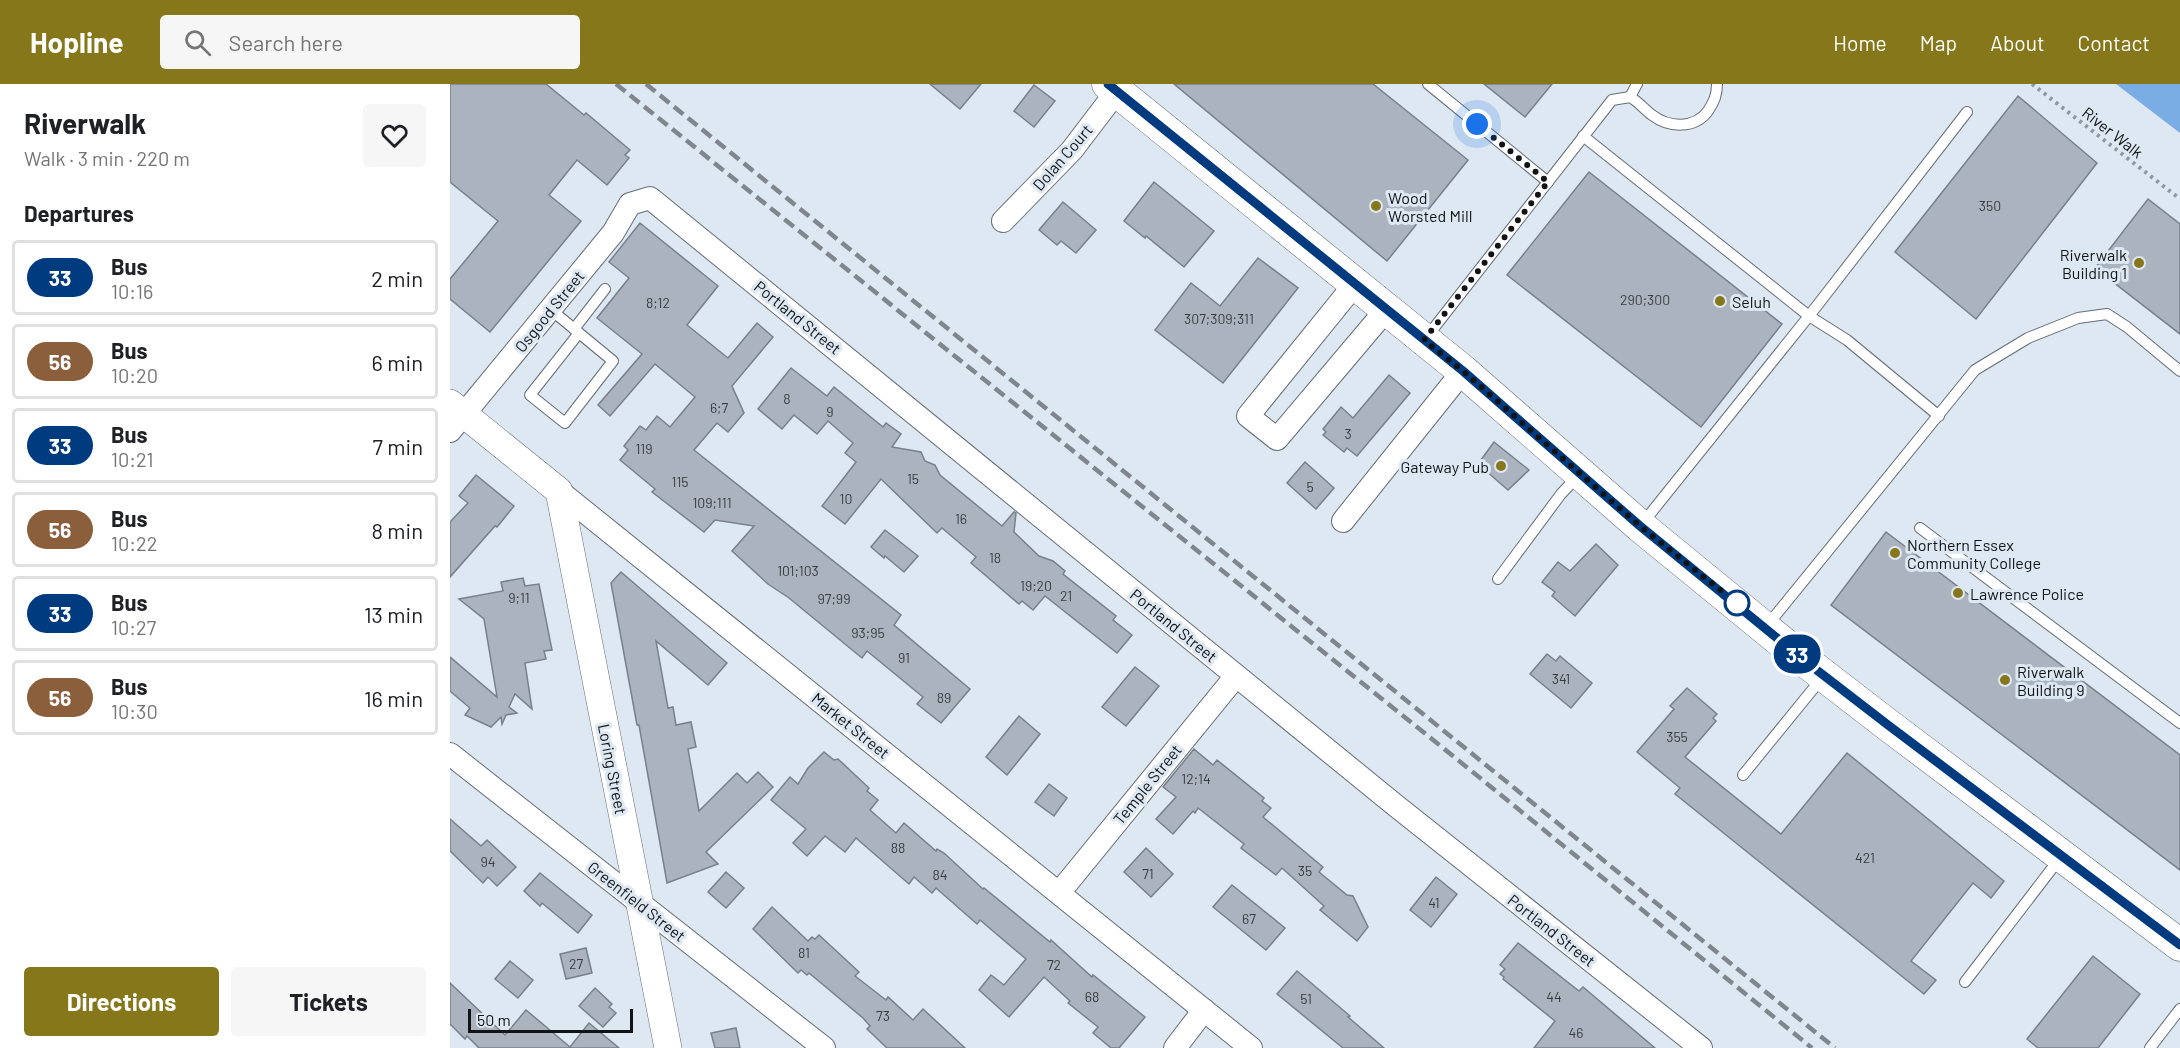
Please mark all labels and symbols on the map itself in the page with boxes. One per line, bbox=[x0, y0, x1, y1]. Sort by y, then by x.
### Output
street label: River Walk bbox=[2079, 102, 2147, 162]
your location bbox=[1462, 109, 1492, 139]
street label: Dolan Court bbox=[1028, 120, 1096, 194]
place label: Wood Worsted Mill bbox=[1388, 188, 1472, 225]
house number: 350 bbox=[1979, 197, 2001, 214]
marker: Wood Worsted Mill bbox=[1369, 199, 1383, 213]
place label: Riverwalk Building 1 bbox=[2060, 245, 2127, 282]
marker: Riverwalk Building 1 bbox=[2132, 256, 2146, 270]
street label: Osgood Street bbox=[510, 266, 588, 356]
street label: Portland Street bbox=[751, 276, 845, 358]
house number: 290;300 bbox=[1620, 291, 1670, 308]
place label: Seluh bbox=[1732, 292, 1771, 311]
house number: 8;12 bbox=[646, 294, 670, 311]
marker: Seluh bbox=[1713, 294, 1727, 308]
house number: 307;309;311 bbox=[1184, 310, 1254, 327]
house number: 8 bbox=[783, 390, 791, 407]
house number: 6;7 bbox=[710, 399, 728, 416]
house number: 9 bbox=[826, 403, 834, 420]
house number: 3 bbox=[1344, 425, 1352, 442]
house number: 119 bbox=[635, 440, 653, 457]
place label: Gateway Pub bbox=[1400, 457, 1489, 476]
marker: Gateway Pub bbox=[1494, 459, 1508, 473]
house number: 15 bbox=[907, 470, 919, 487]
house number: 115 bbox=[671, 473, 689, 490]
house number: 5 bbox=[1306, 478, 1314, 495]
house number: 10 bbox=[840, 490, 852, 507]
house number: 109;111 bbox=[692, 494, 732, 511]
house number: 16 bbox=[955, 510, 967, 527]
place label: Northern Essex Community College bbox=[1907, 535, 2041, 572]
marker: Northern Essex Community College bbox=[1888, 546, 1902, 560]
house number: 18 bbox=[989, 549, 1001, 566]
house number: 101;103 bbox=[777, 562, 819, 579]
house number: 19;20 bbox=[1020, 577, 1052, 594]
street label: Portland Street bbox=[1127, 584, 1221, 666]
place label: Lawrence Police bbox=[1970, 584, 2084, 603]
marker: Lawrence Police bbox=[1951, 586, 1965, 600]
house number: 21 bbox=[1060, 587, 1072, 604]
house number: 9;11 bbox=[508, 589, 530, 606]
house number: 97;99 bbox=[818, 590, 850, 607]
unlabelled marker bbox=[1724, 590, 1750, 616]
house number: 93;95 bbox=[851, 624, 885, 641]
line badge: 33 bbox=[1770, 634, 1824, 674]
house number: 91 bbox=[898, 649, 910, 666]
place label: Riverwalk Building 9 bbox=[2017, 662, 2085, 699]
house number: 341 bbox=[1552, 670, 1570, 687]
marker: Riverwalk Building 9 bbox=[1998, 673, 2012, 687]
street label: Market Street bbox=[808, 688, 894, 762]
house number: 89 bbox=[937, 689, 951, 706]
street label: Loring Street bbox=[595, 722, 631, 816]
house number: 355 bbox=[1666, 728, 1688, 745]
street label: Temple Street bbox=[1109, 740, 1185, 828]
house number: 12;14 bbox=[1181, 770, 1211, 787]
house number: 88 bbox=[891, 839, 905, 856]
house number: 421 bbox=[1855, 849, 1875, 866]
house number: 94 bbox=[480, 853, 496, 870]
street label: Greenfield Street bbox=[584, 857, 690, 945]
house number: 35 bbox=[1298, 862, 1312, 879]
house number: 71 bbox=[1142, 865, 1154, 882]
house number: 84 bbox=[932, 866, 948, 883]
street label: Portland Street bbox=[1504, 890, 1600, 970]
house number: 41 bbox=[1428, 894, 1440, 911]
house number: 67 bbox=[1242, 910, 1256, 927]
house number: 81 bbox=[798, 944, 810, 961]
house number: 27 bbox=[569, 955, 583, 972]
house number: 72 bbox=[1047, 956, 1061, 973]
house number: 68 bbox=[1085, 988, 1099, 1005]
house number: 44 bbox=[1546, 988, 1562, 1005]
house number: 51 bbox=[1300, 990, 1312, 1007]
scale bar bbox=[468, 1006, 633, 1034]
house number: 73 bbox=[876, 1007, 890, 1024]
house number: 46 bbox=[1569, 1024, 1583, 1041]

